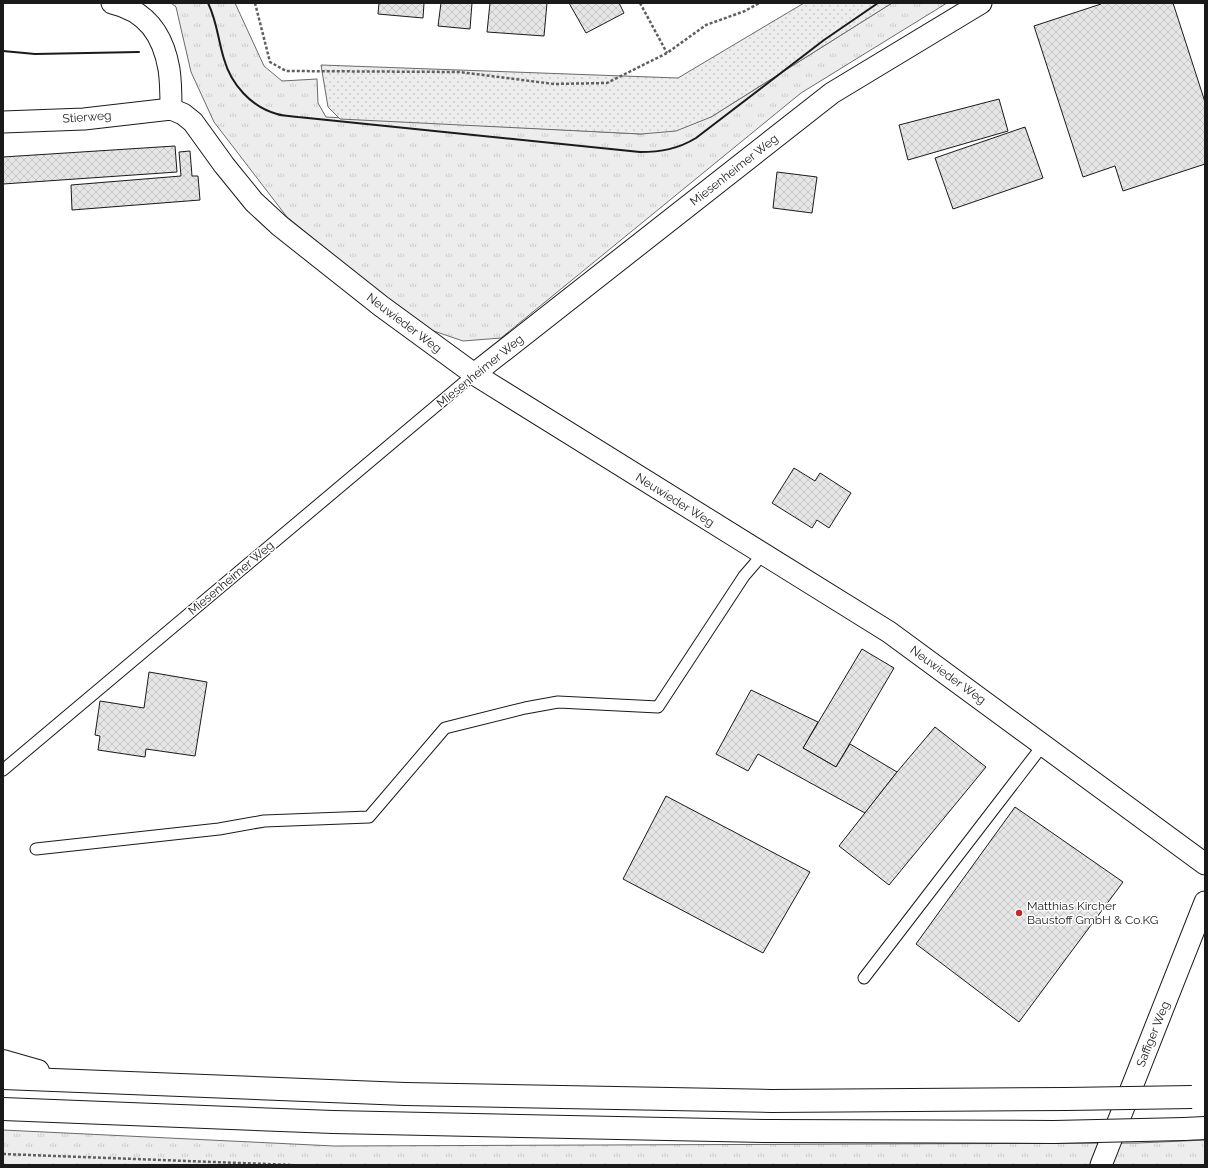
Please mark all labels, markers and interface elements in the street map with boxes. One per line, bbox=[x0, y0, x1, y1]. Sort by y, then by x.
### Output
street label: Stierweg bbox=[62, 108, 112, 126]
street label: Miesenheimer Weg bbox=[687, 131, 781, 209]
street label: Neuwieder Weg bbox=[364, 290, 444, 356]
street label: Miesenheimer Weg bbox=[434, 332, 526, 410]
street label: Neuwieder Weg bbox=[633, 470, 717, 530]
street label: Miesenheimer Weg bbox=[185, 538, 277, 618]
street label: Neuwieder Weg bbox=[907, 643, 989, 707]
place label: Matthias Kircher Baustoff GmbH & Co.KG bbox=[1027, 899, 1158, 927]
marker: Matthias Kircher Baustoff GmbH & Co.KG bbox=[1014, 908, 1024, 918]
street label: Saffiger Weg bbox=[1133, 999, 1173, 1069]

